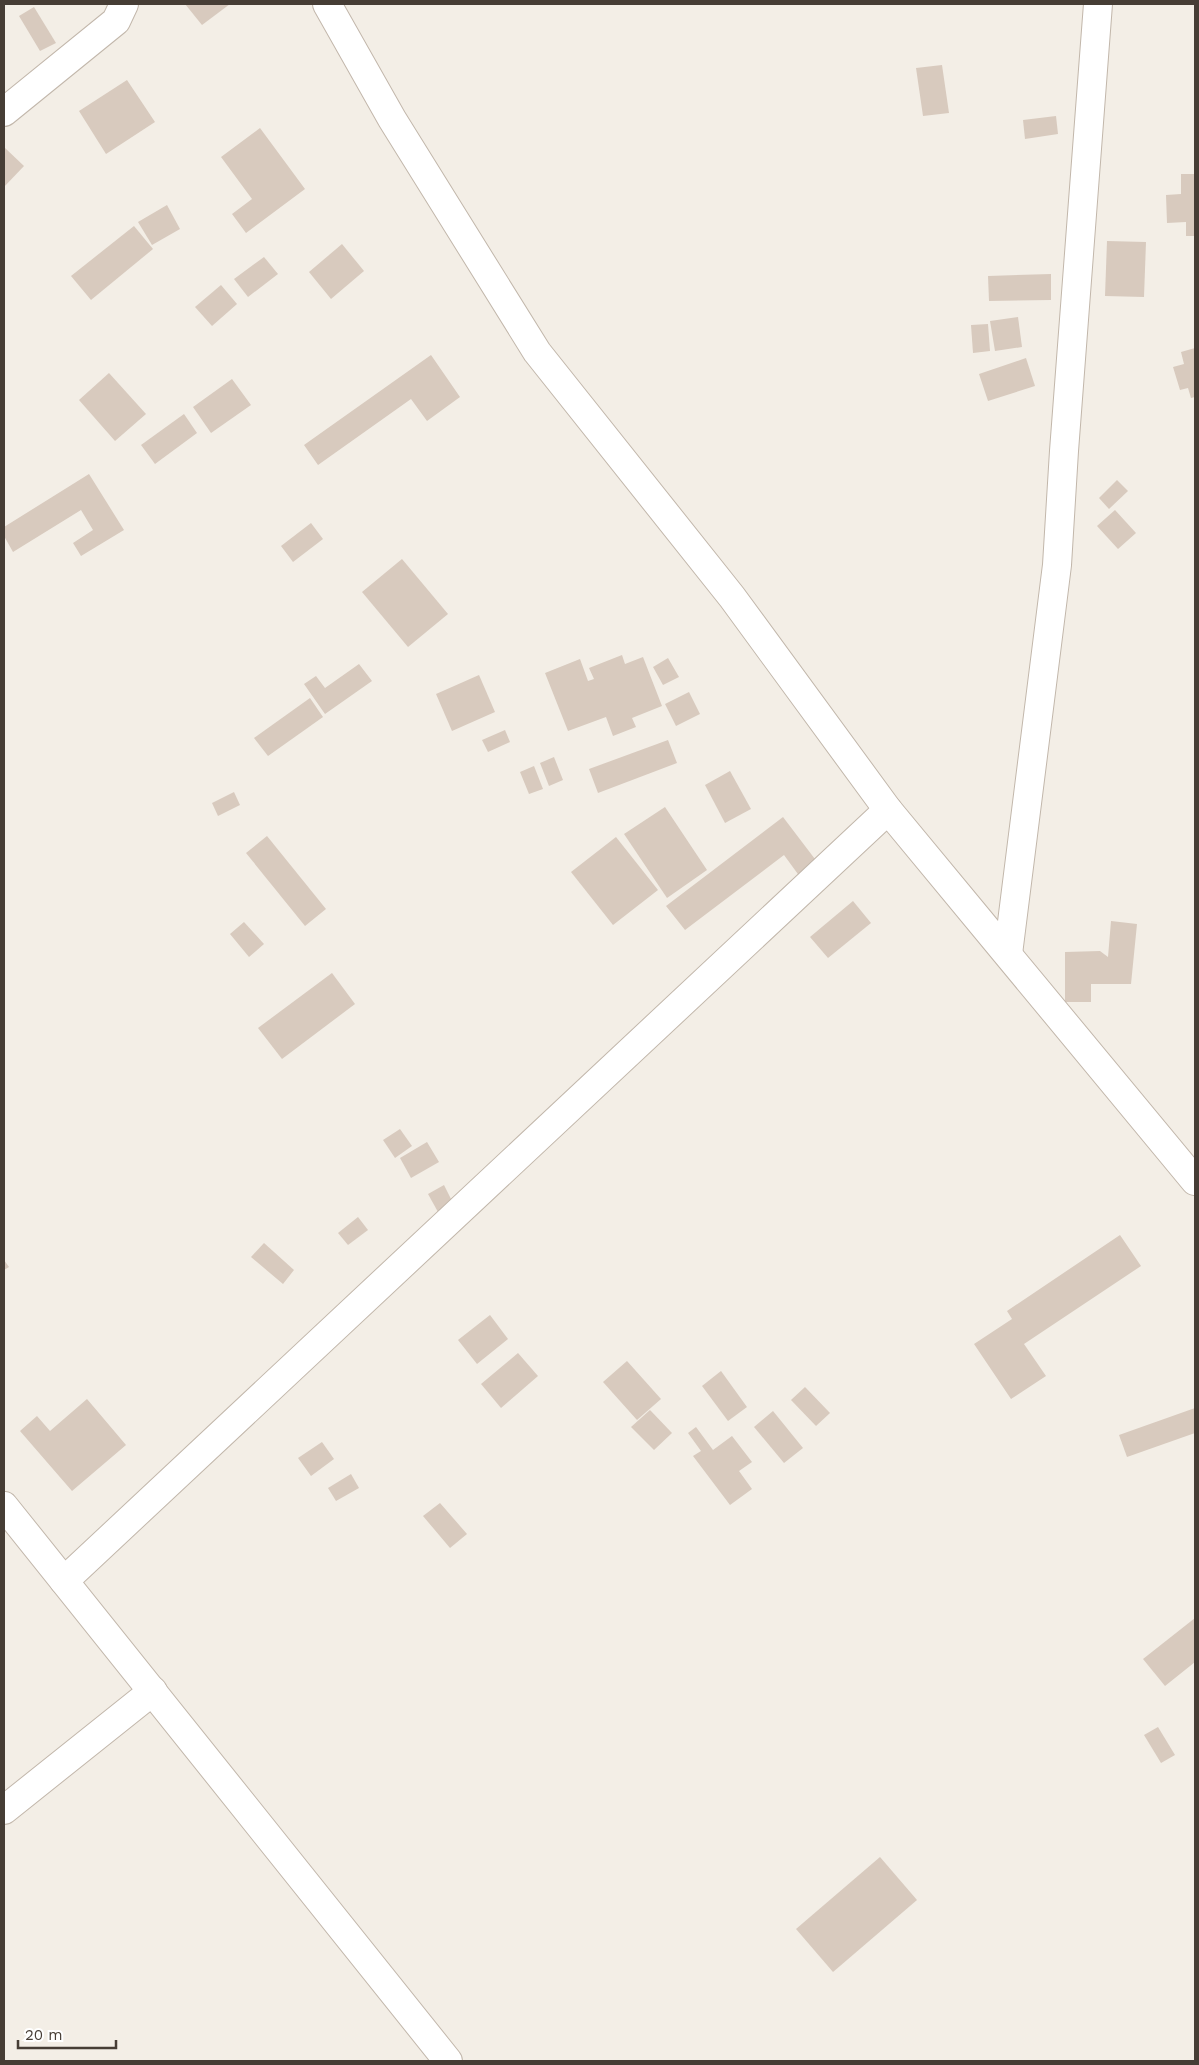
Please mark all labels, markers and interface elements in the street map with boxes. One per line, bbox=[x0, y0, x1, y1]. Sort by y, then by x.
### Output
scale bar bbox=[18, 2018, 115, 2050]
text: 20 m bbox=[25, 2026, 63, 2044]

